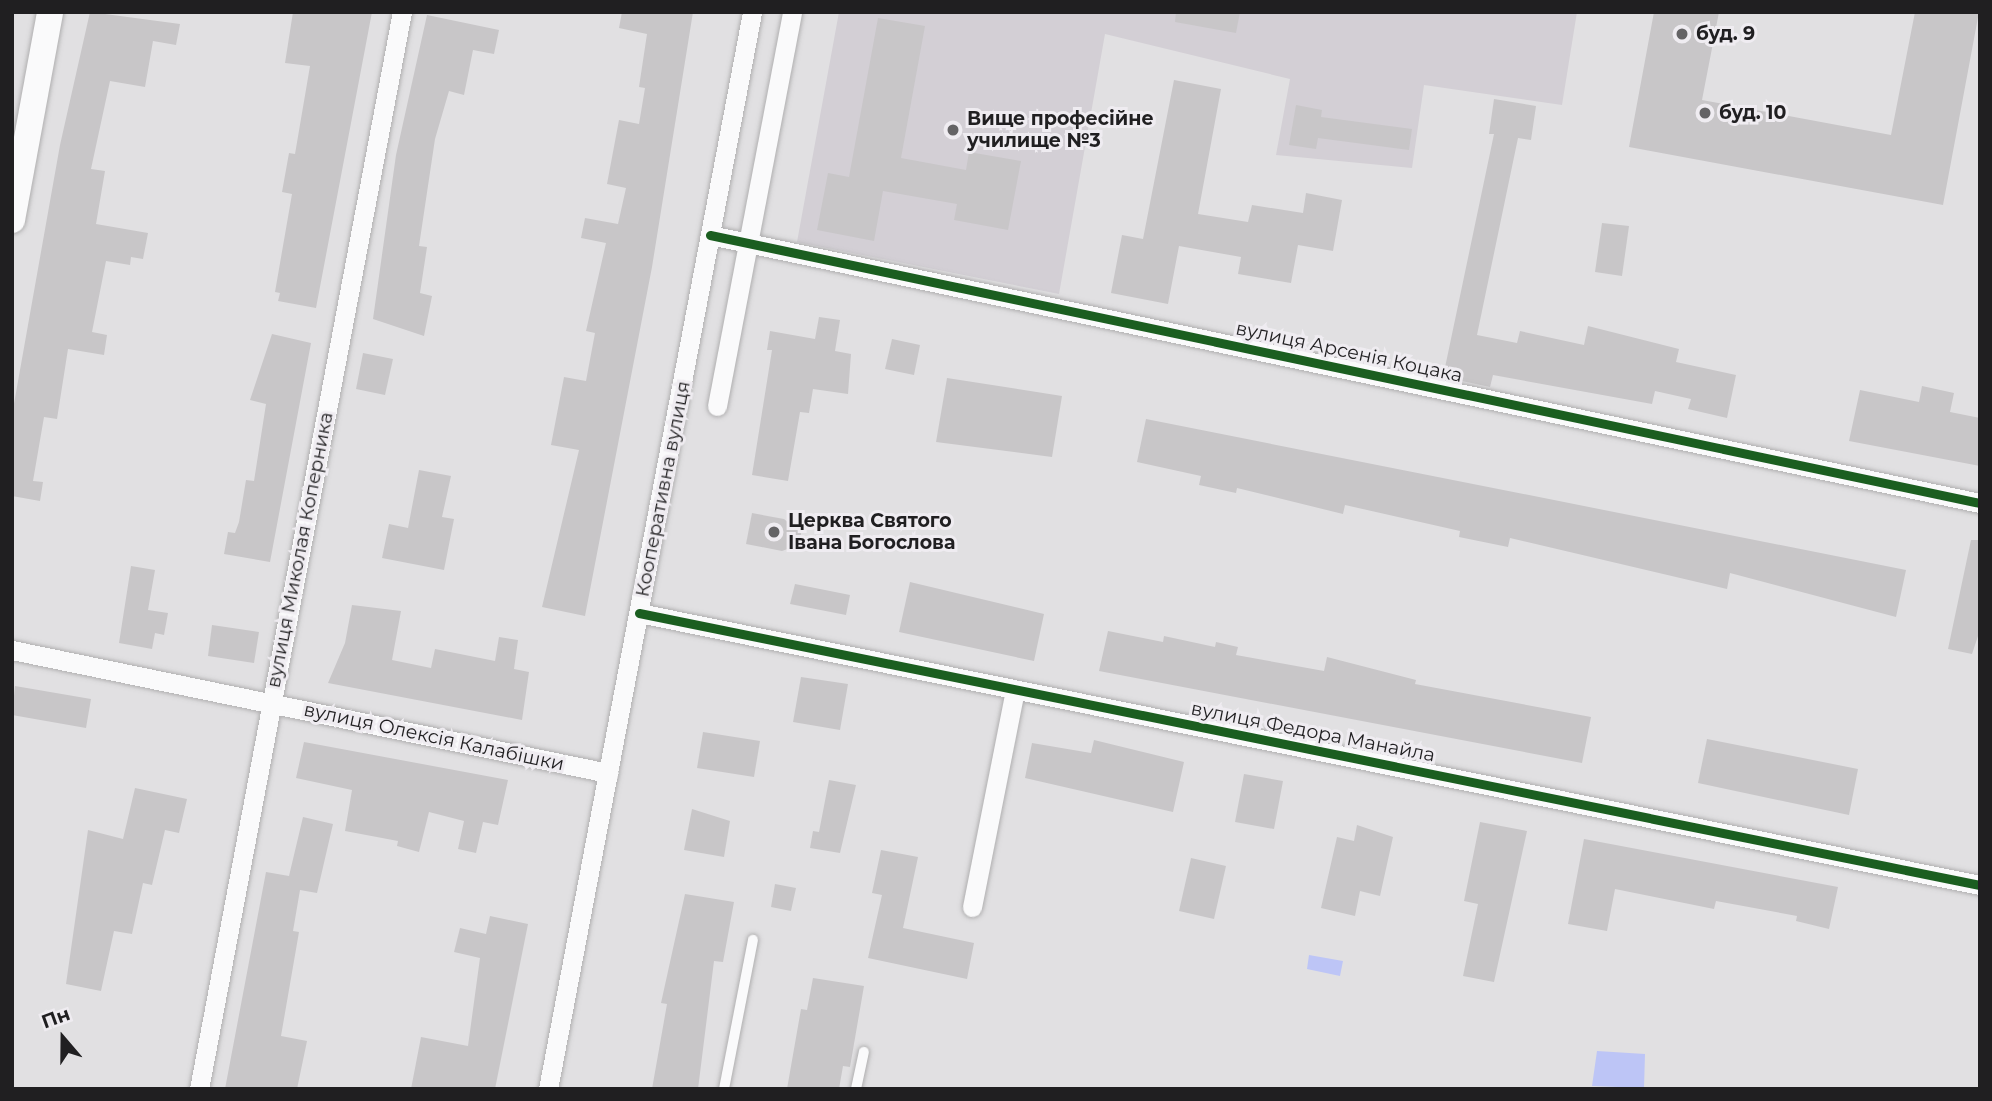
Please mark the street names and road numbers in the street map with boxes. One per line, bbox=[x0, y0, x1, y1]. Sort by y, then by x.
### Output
street label: вулиця Арсенія Коцака bbox=[1234, 317, 1464, 387]
street label: Кооперативна вулиця bbox=[631, 379, 695, 599]
street label: вулиця Миколая Коперника bbox=[262, 410, 338, 690]
street label: вулиця Федора Манайла bbox=[1189, 697, 1437, 767]
street label: вулиця Олексія Калабішки bbox=[302, 698, 566, 776]

